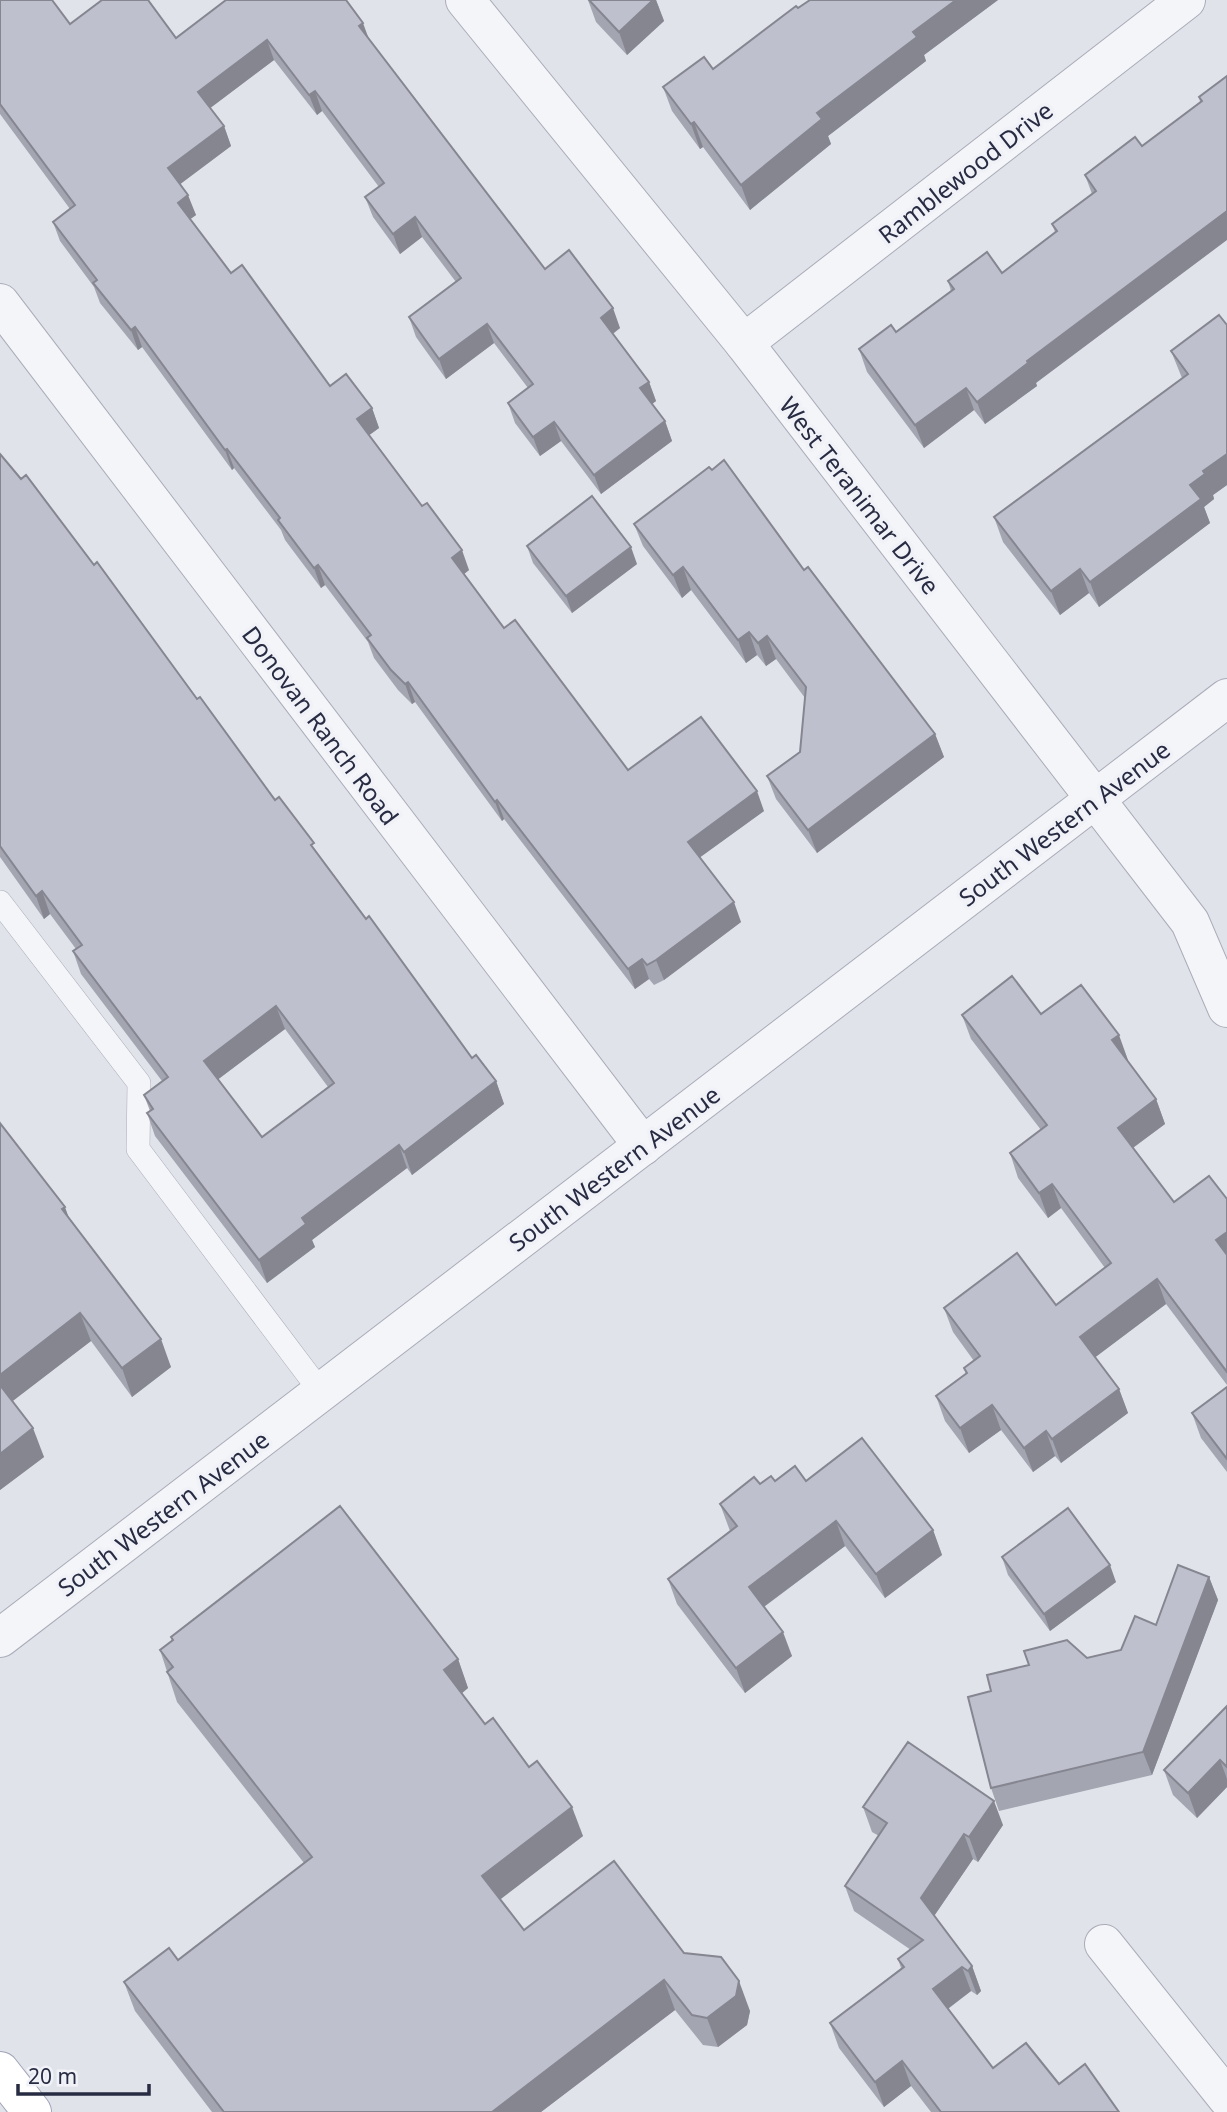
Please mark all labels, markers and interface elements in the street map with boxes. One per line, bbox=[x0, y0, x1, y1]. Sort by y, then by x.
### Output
street label: Ramblewood Drive bbox=[871, 93, 1059, 251]
street label: West Teranimar Drive bbox=[772, 389, 948, 601]
street label: Donovan Ranch Road bbox=[235, 619, 407, 831]
street label: South Western Avenue bbox=[952, 733, 1176, 913]
street label: South Western Avenue bbox=[502, 1078, 726, 1258]
street label: South Western Avenue bbox=[51, 1423, 275, 1603]
scale bar bbox=[18, 2052, 149, 2096]
text: 20 m bbox=[28, 2062, 77, 2090]

